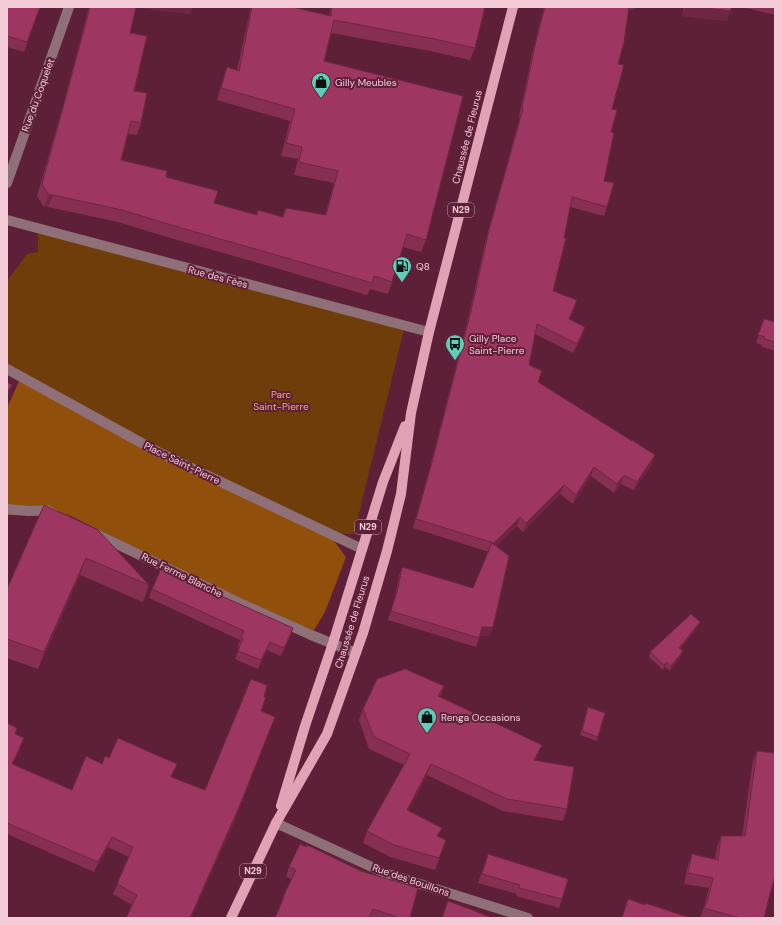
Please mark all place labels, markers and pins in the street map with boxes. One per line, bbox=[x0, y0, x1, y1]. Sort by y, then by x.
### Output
shop icon: Gilly Meubles bbox=[310, 71, 332, 99]
place label: Gilly Meubles bbox=[335, 76, 397, 89]
fuel station icon: Q8 bbox=[391, 255, 413, 283]
place label: Q8 bbox=[416, 260, 430, 273]
place label: Gilly Place Saint-Pierre bbox=[469, 332, 525, 357]
bus stop icon: Gilly Place Saint-Pierre bbox=[444, 333, 466, 361]
shop icon: Renga Occasions bbox=[416, 706, 438, 734]
place label: Renga Occasions bbox=[441, 711, 520, 724]

